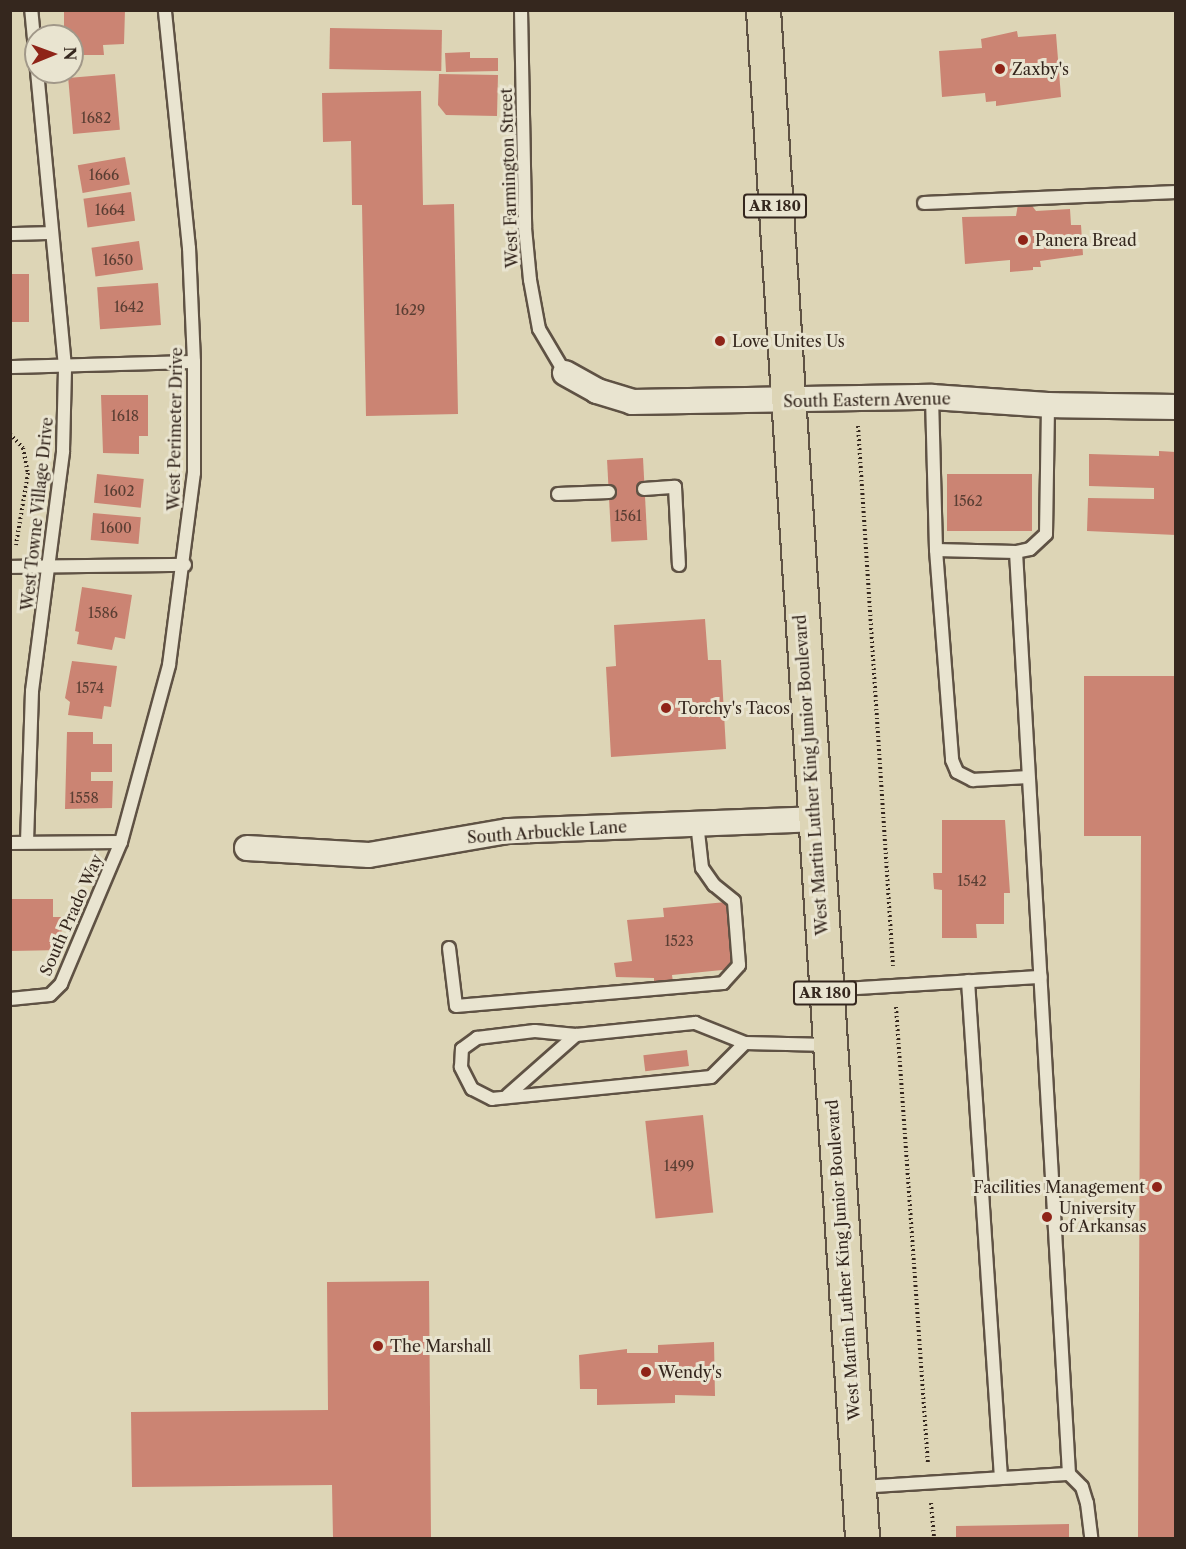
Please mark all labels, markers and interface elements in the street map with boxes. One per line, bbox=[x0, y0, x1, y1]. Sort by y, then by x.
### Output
north arrow bbox=[24, 24, 84, 84]
text: N bbox=[60, 47, 80, 61]
place label: Zaxby's bbox=[1012, 59, 1069, 79]
marker: Zaxby's bbox=[993, 62, 1007, 76]
street label: West Farmington Street bbox=[496, 88, 522, 268]
house number: 1682 bbox=[81, 110, 111, 126]
house number: 1666 bbox=[89, 167, 119, 183]
road number: AR 180 bbox=[742, 194, 808, 218]
house number: 1664 bbox=[95, 202, 125, 218]
place label: Panera Bread bbox=[1035, 230, 1137, 250]
marker: Panera Bread bbox=[1016, 233, 1030, 247]
house number: 1650 bbox=[103, 252, 133, 268]
house number: 1642 bbox=[114, 299, 144, 315]
house number: 1629 bbox=[395, 302, 425, 318]
place label: Love Unites Us bbox=[732, 331, 845, 351]
marker: Love Unites Us bbox=[713, 334, 727, 348]
street label: West Perimeter Drive bbox=[164, 347, 186, 511]
street label: South Eastern Avenue bbox=[783, 389, 951, 411]
house number: 1618 bbox=[111, 408, 139, 424]
street label: West Towne Village Drive bbox=[17, 416, 57, 612]
house number: 1602 bbox=[103, 483, 135, 499]
house number: 1562 bbox=[953, 493, 983, 509]
house number: 1561 bbox=[614, 508, 642, 524]
house number: 1600 bbox=[100, 520, 132, 536]
house number: 1586 bbox=[88, 605, 118, 621]
street label: West Martin Luther King Junior Boulevard bbox=[790, 614, 832, 936]
house number: 1574 bbox=[76, 680, 104, 696]
place label: Torchy's Tacos bbox=[678, 698, 790, 718]
marker: Torchy's Tacos bbox=[659, 701, 673, 715]
house number: 1558 bbox=[69, 790, 99, 806]
street label: South Arbuckle Lane bbox=[466, 817, 628, 847]
street label: South Prado Way bbox=[35, 851, 107, 979]
house number: 1542 bbox=[957, 873, 987, 889]
house number: 1523 bbox=[664, 933, 694, 949]
road number: AR 180 bbox=[792, 981, 858, 1005]
street label: West Martin Luther King Junior Boulevard bbox=[822, 1099, 864, 1421]
house number: 1499 bbox=[664, 1158, 694, 1174]
place label: Facilities Management bbox=[973, 1177, 1145, 1197]
marker: Facilities Management bbox=[1150, 1180, 1164, 1194]
place label: University of Arkansas bbox=[1059, 1198, 1147, 1236]
marker: University of Arkansas bbox=[1040, 1210, 1054, 1224]
place label: The Marshall bbox=[390, 1336, 491, 1356]
marker: The Marshall bbox=[371, 1339, 385, 1353]
place label: Wendy's bbox=[658, 1362, 722, 1382]
marker: Wendy's bbox=[639, 1365, 653, 1379]

